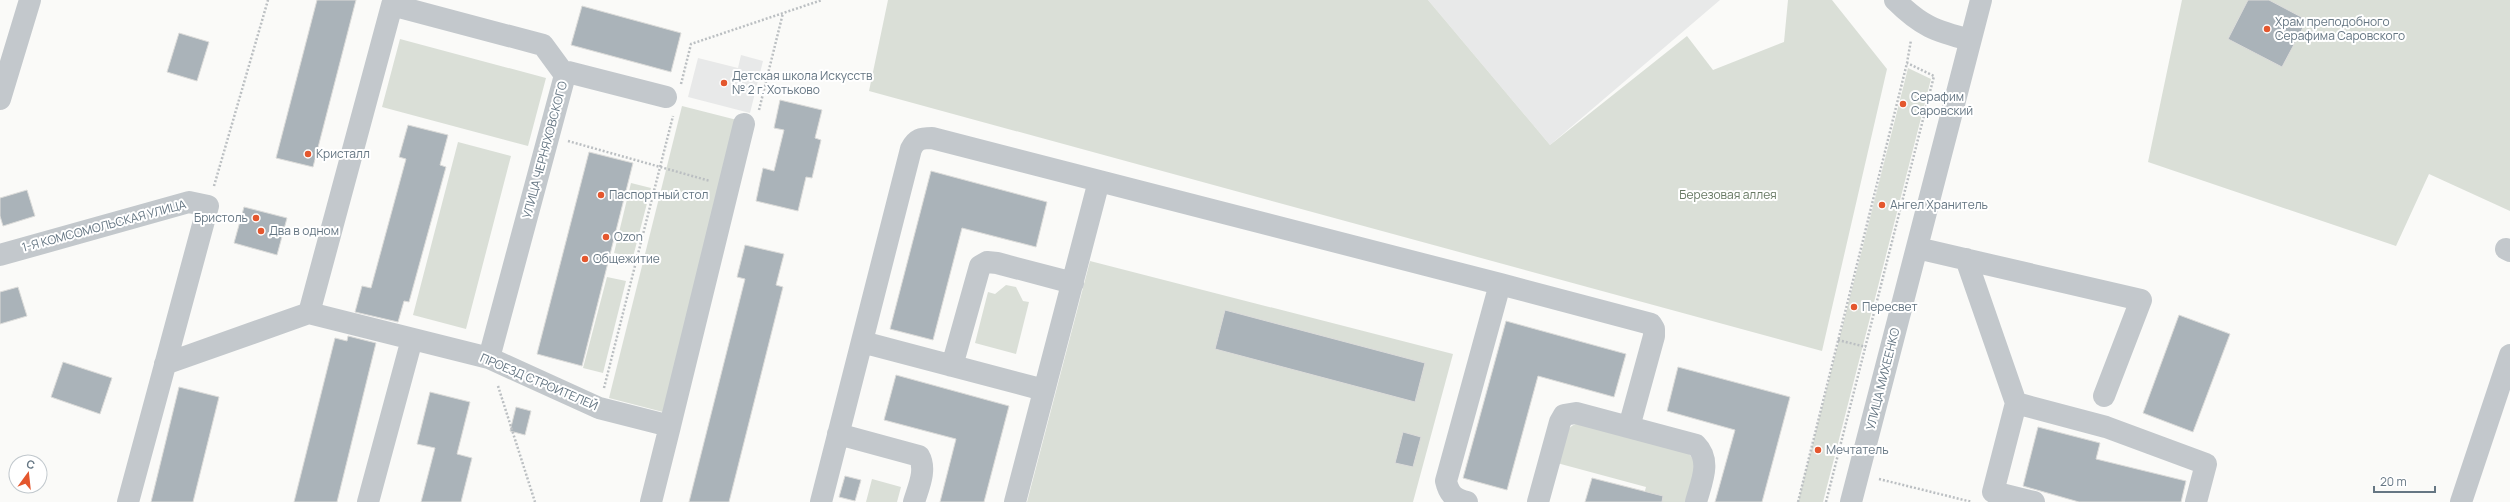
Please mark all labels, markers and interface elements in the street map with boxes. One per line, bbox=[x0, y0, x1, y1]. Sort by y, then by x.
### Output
place label: Храм преподобного Серафима Саровского bbox=[2275, 13, 2405, 44]
marker: Храм преподобного Серафима Саровского bbox=[2262, 24, 2272, 34]
place label: Детская школа Искусств № 2 г. Хотьково bbox=[732, 67, 873, 98]
marker: Детская школа Искусств № 2 г. Хотьково bbox=[719, 78, 729, 88]
street label: УЛИЦА ЧЕРНЯХОВСКОГО bbox=[518, 79, 571, 220]
place label: Серафим Саровский bbox=[1911, 88, 1973, 119]
marker: Серафим Саровский bbox=[1898, 99, 1908, 109]
place label: Кристалл bbox=[316, 145, 370, 162]
marker: Кристалл bbox=[303, 149, 313, 159]
place label: Паспортный стол bbox=[609, 186, 709, 203]
park label: Березовая аллея bbox=[1679, 186, 1777, 203]
marker: Паспортный стол bbox=[596, 190, 606, 200]
street label: 1-Я КОМСОМОЛЬСКАЯ УЛИЦА bbox=[20, 195, 188, 256]
place label: Ангел Хранитель bbox=[1890, 196, 1988, 213]
marker: Ангел Хранитель bbox=[1877, 200, 1887, 210]
place label: Бристоль bbox=[194, 209, 248, 226]
marker: Бристоль bbox=[251, 213, 261, 223]
place label: Два в одном bbox=[269, 222, 339, 239]
marker: Два в одном bbox=[256, 226, 266, 236]
place label: Ozon bbox=[614, 228, 643, 245]
marker: Ozon bbox=[601, 232, 611, 242]
place label: Общежитие bbox=[593, 250, 660, 267]
marker: Общежитие bbox=[580, 254, 590, 264]
place label: Пересвет bbox=[1862, 298, 1918, 315]
marker: Пересвет bbox=[1849, 302, 1859, 312]
street label: УЛИЦА МИХЕЕНКО bbox=[1862, 326, 1904, 432]
street label: ПРОЕЗД СТРОИТЕЛЕЙ bbox=[478, 349, 601, 414]
place label: Мечтатель bbox=[1826, 441, 1889, 458]
marker: Мечтатель bbox=[1813, 445, 1823, 455]
north arrow bbox=[8, 454, 48, 494]
text: С bbox=[25, 456, 37, 472]
scale bar bbox=[2374, 468, 2435, 494]
text: 20 m bbox=[2380, 473, 2407, 490]

